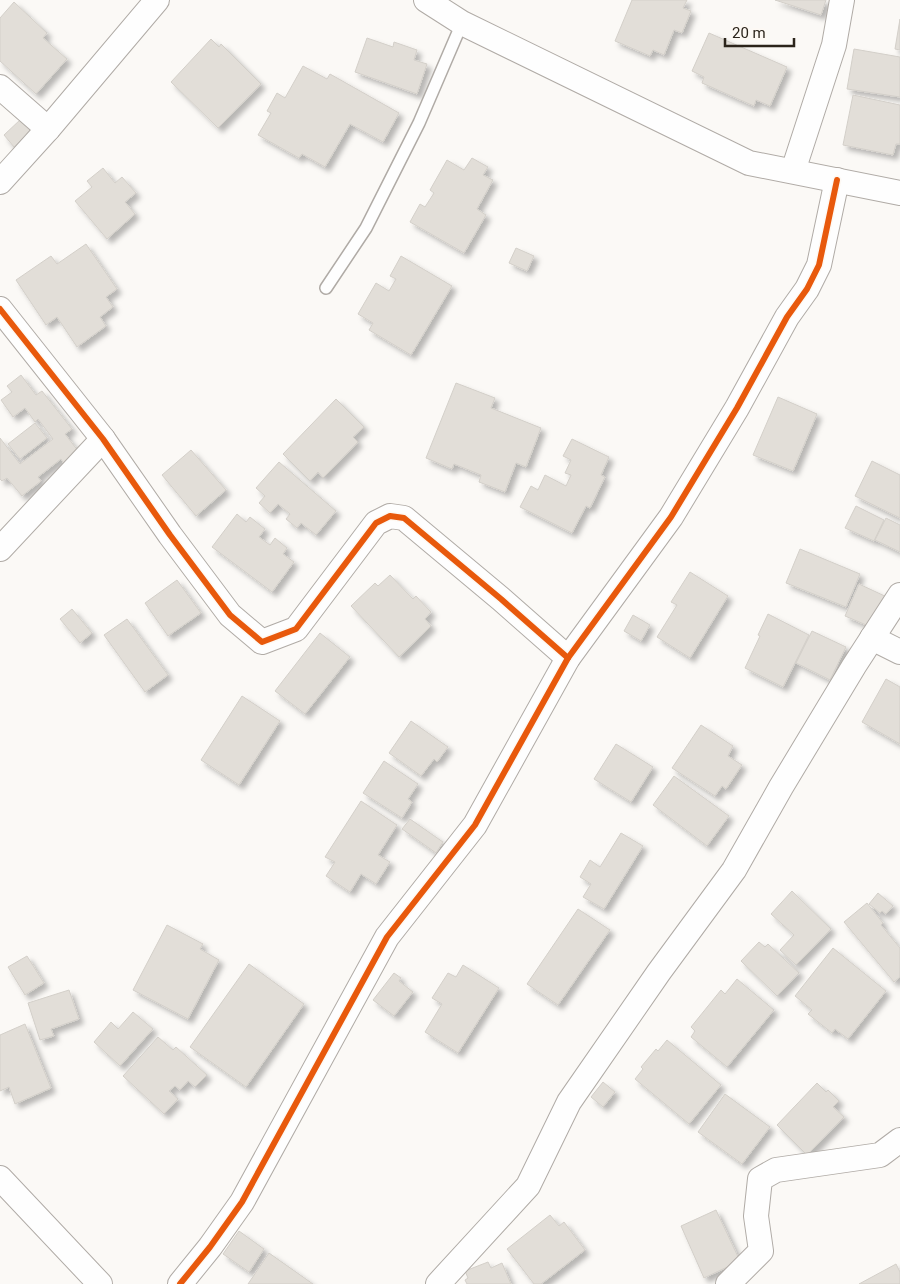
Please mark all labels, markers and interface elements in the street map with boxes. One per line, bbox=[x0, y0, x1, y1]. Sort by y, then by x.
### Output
scale bar bbox=[725, 15, 794, 47]
text: 20 m bbox=[732, 24, 766, 42]

